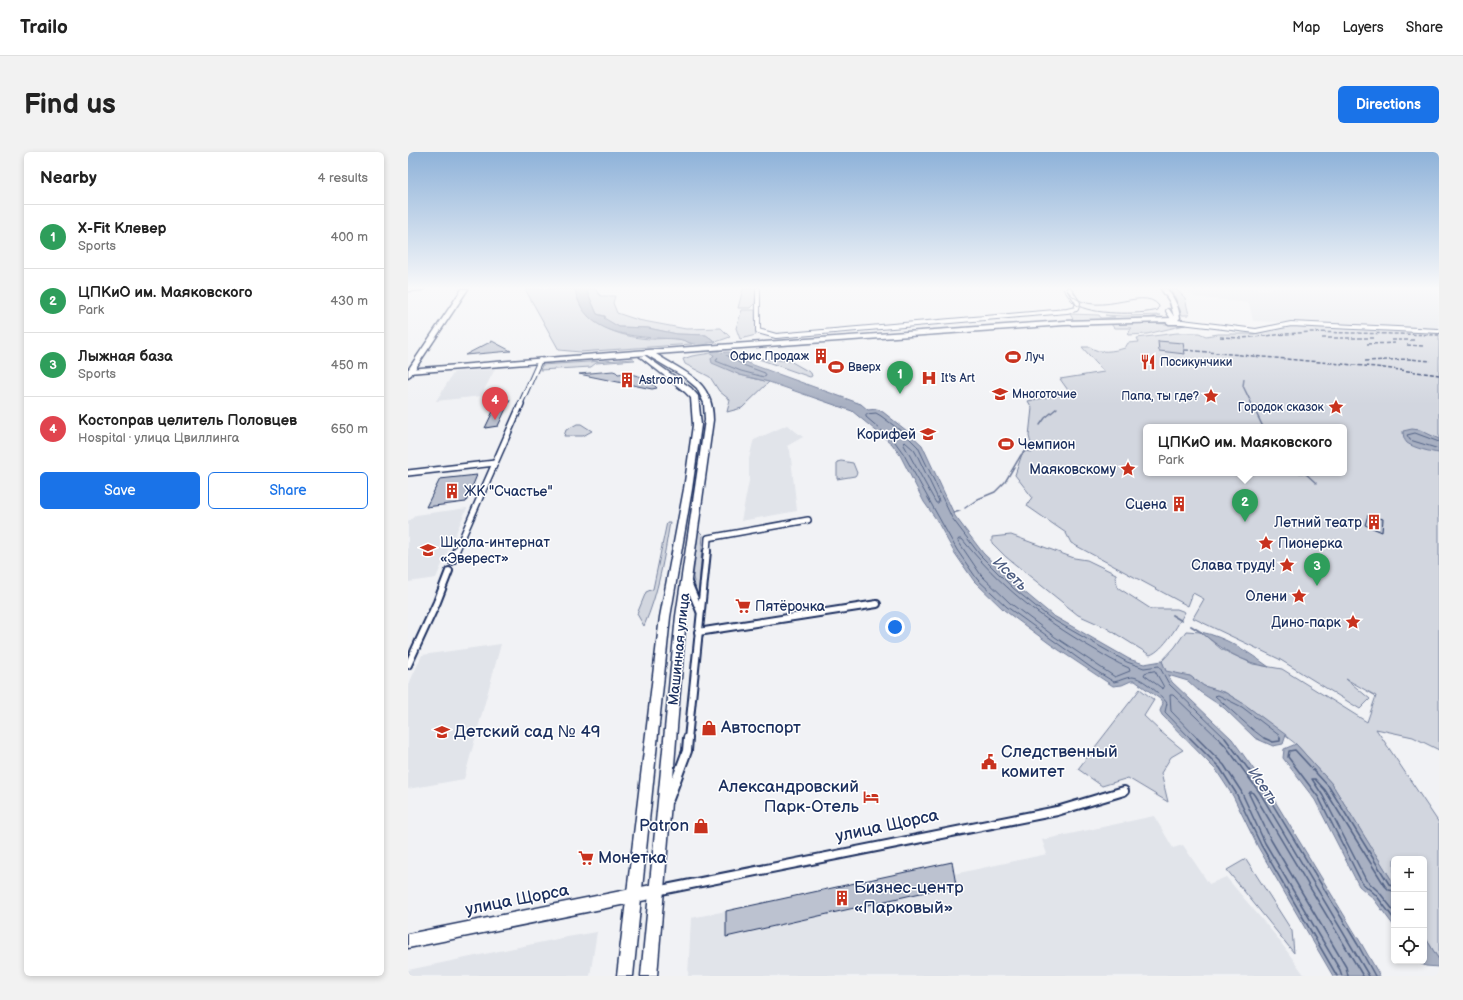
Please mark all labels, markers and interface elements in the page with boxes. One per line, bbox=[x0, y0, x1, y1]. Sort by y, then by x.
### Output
text: Trailo bbox=[20, 16, 68, 39]
text: Map bbox=[1292, 19, 1320, 36]
text: Layers bbox=[1342, 19, 1384, 36]
text: Share bbox=[1406, 19, 1443, 36]
button: Directions bbox=[1338, 86, 1439, 123]
text: Find us bbox=[24, 88, 116, 121]
text: Nearby bbox=[40, 168, 97, 188]
text: 4 results bbox=[318, 170, 368, 186]
text: X-Fit Клевер bbox=[78, 219, 166, 238]
text: 1 bbox=[50, 229, 56, 245]
text: 400 m bbox=[331, 229, 368, 245]
text: Sports bbox=[78, 238, 116, 254]
text: ЦПКиО им. Маяковского bbox=[78, 283, 252, 302]
text: 2 bbox=[49, 293, 57, 309]
text: 430 m bbox=[330, 293, 368, 309]
text: Park bbox=[78, 302, 104, 318]
text: Лыжная база bbox=[78, 347, 173, 366]
building icon: Офис Продаж bbox=[812, 347, 830, 365]
sports icon: Луч bbox=[1004, 348, 1022, 366]
place label: Офис Продаж bbox=[730, 349, 810, 364]
place label: Луч bbox=[1024, 350, 1044, 365]
restaurant icon: Посикунчики bbox=[1139, 353, 1157, 371]
place label: Посикунчики bbox=[1160, 355, 1233, 370]
text: 3 bbox=[49, 357, 57, 373]
text: 450 m bbox=[331, 357, 368, 373]
sports icon: Вверх bbox=[827, 358, 845, 376]
place label: Вверх bbox=[848, 360, 881, 375]
pin: 1 bbox=[887, 361, 913, 394]
text: Sports bbox=[78, 366, 116, 382]
hospital icon: It's Art bbox=[920, 369, 938, 387]
building icon: Astroom bbox=[618, 371, 636, 389]
place label: It's Art bbox=[941, 371, 975, 386]
place label: Astroom bbox=[639, 373, 683, 388]
school or university icon: Многоточие bbox=[991, 385, 1009, 403]
pin: 4 bbox=[482, 387, 508, 420]
place label: Многоточие bbox=[1012, 387, 1077, 402]
place icon: Папа, ты где? bbox=[1202, 387, 1220, 405]
place label: Папа, ты где? bbox=[1121, 389, 1199, 404]
place icon: Городок сказок bbox=[1327, 398, 1345, 416]
place label: Городок сказок bbox=[1238, 400, 1325, 415]
text: Костоправ целитель Половцев bbox=[78, 411, 297, 430]
text: 4 bbox=[49, 421, 57, 437]
text: 650 m bbox=[331, 421, 368, 437]
popup bbox=[1143, 424, 1347, 476]
school or university icon: Корифей bbox=[919, 425, 937, 443]
place label: Корифей bbox=[856, 426, 916, 443]
text: Hospital · улица Цвиллинга bbox=[78, 430, 240, 446]
text: ЦПКиО им. Маяковского bbox=[1158, 433, 1332, 452]
sports icon: Чемпион bbox=[997, 435, 1015, 453]
place label: Чемпион bbox=[1018, 436, 1075, 453]
text: Park bbox=[1158, 452, 1184, 468]
place icon: Маяковскому bbox=[1119, 460, 1137, 478]
place label: Маяковскому bbox=[1029, 461, 1117, 478]
button: Save bbox=[40, 472, 200, 509]
button: Share bbox=[208, 472, 368, 509]
building icon: ЖК "Счастье" bbox=[443, 482, 461, 500]
place label: ЖК "Счастье" bbox=[464, 483, 553, 500]
pin: 2 bbox=[1232, 489, 1258, 522]
building icon: Сцена bbox=[1170, 495, 1188, 513]
place label: Сцена bbox=[1125, 496, 1168, 513]
building icon: Летний театр bbox=[1365, 513, 1383, 531]
place label: Летний театр bbox=[1273, 514, 1362, 531]
place label: Школа-интернат «Эверест» bbox=[440, 534, 550, 567]
place icon: Пионерка bbox=[1257, 534, 1275, 552]
place label: Пионерка bbox=[1278, 535, 1343, 552]
school or university icon: Школа-интернат «Эверест» bbox=[419, 541, 437, 559]
water label: Исеть bbox=[989, 553, 1031, 595]
pin: 3 bbox=[1304, 553, 1330, 586]
place icon: Слава труду! bbox=[1278, 556, 1296, 574]
place label: Слава труду! bbox=[1191, 557, 1275, 574]
place icon: Олени bbox=[1290, 587, 1308, 605]
place label: Олени bbox=[1245, 588, 1287, 605]
street label: Машинная улица bbox=[665, 591, 693, 706]
supermarket icon: Пятёрочка bbox=[734, 597, 752, 615]
place label: Пятёрочка bbox=[755, 598, 826, 615]
place icon: Дино-парк bbox=[1344, 613, 1362, 631]
place label: Дино-парк bbox=[1271, 614, 1342, 631]
your location bbox=[885, 617, 905, 637]
place label: Автоспорт bbox=[720, 718, 801, 738]
shop icon: Автоспорт bbox=[700, 719, 718, 737]
place label: Детский сад № 49 bbox=[454, 722, 601, 742]
school or university icon: Детский сад № 49 bbox=[433, 723, 451, 741]
place label: Следственный комитет bbox=[1001, 742, 1118, 782]
public building icon: Следственный комитет bbox=[980, 753, 998, 771]
water label: Исеть bbox=[1244, 764, 1282, 808]
place label: Александровский Парк-Отель bbox=[718, 777, 860, 817]
hotel icon: Александровский Парк-Отель bbox=[862, 788, 880, 806]
street label: улица Щорса bbox=[834, 805, 940, 847]
place label: Patron bbox=[639, 816, 689, 836]
shop icon: Patron bbox=[692, 817, 710, 835]
place label: Монетка bbox=[598, 848, 667, 868]
supermarket icon: Монетка bbox=[577, 849, 595, 867]
map controls bbox=[1391, 856, 1427, 964]
button: + bbox=[1391, 856, 1427, 892]
place label: Бизнес-центр «Парковый» bbox=[854, 878, 964, 918]
street label: улица Щорса bbox=[464, 880, 570, 920]
building icon: Бизнес-центр «Парковый» bbox=[833, 889, 851, 907]
button: − bbox=[1391, 892, 1427, 928]
button: locate bbox=[1391, 928, 1427, 964]

